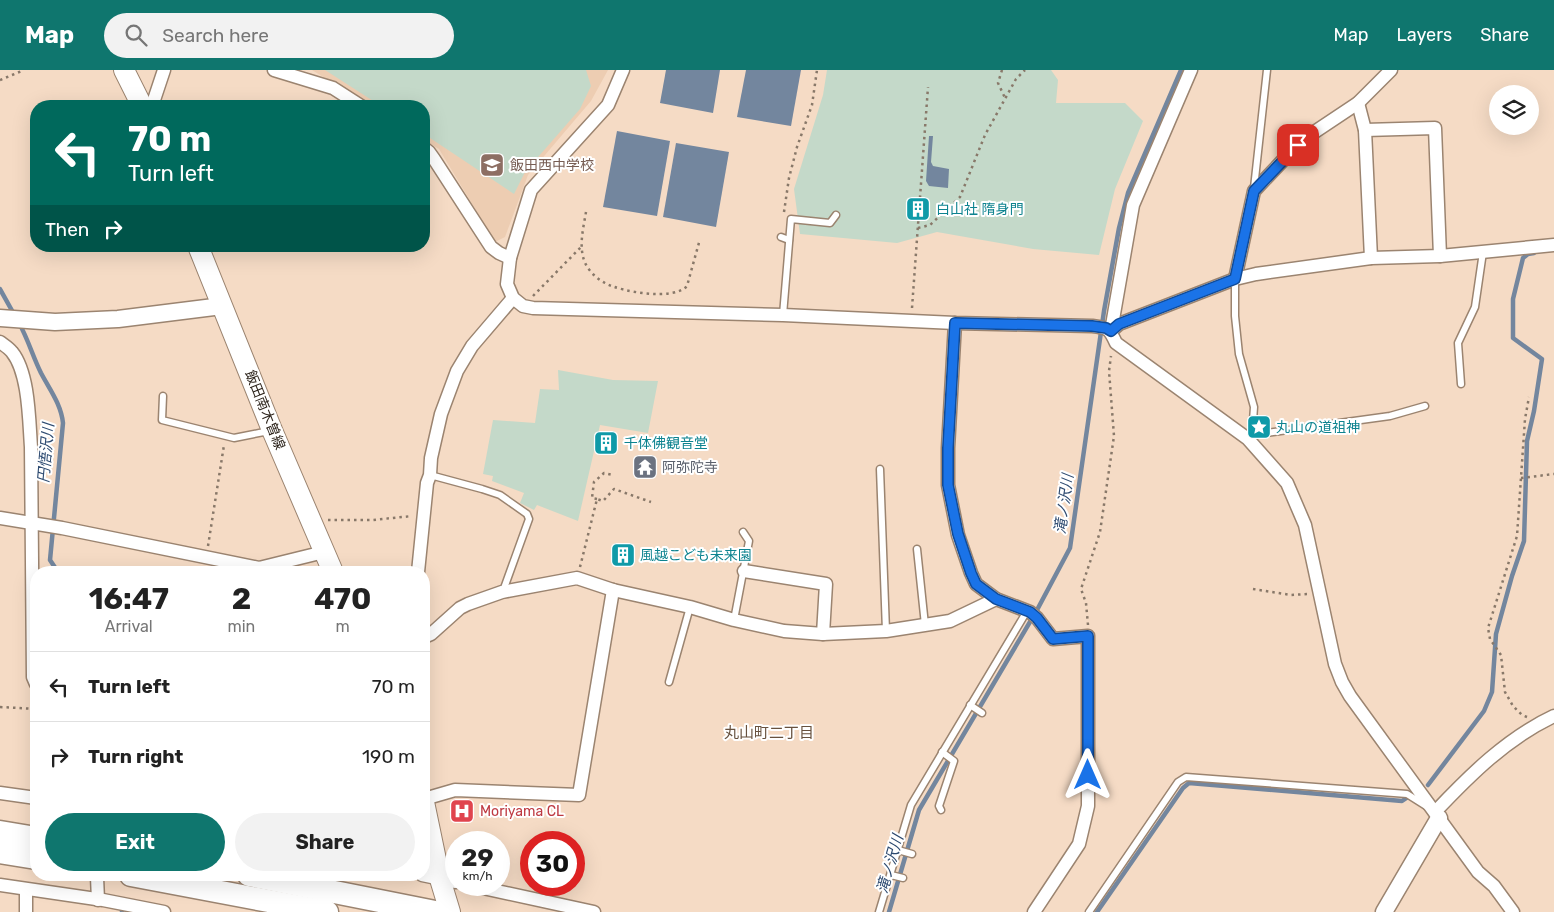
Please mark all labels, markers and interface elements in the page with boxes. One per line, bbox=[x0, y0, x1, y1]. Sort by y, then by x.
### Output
search box bbox=[104, 13, 454, 58]
text: Map bbox=[25, 21, 74, 49]
icon: search bbox=[122, 21, 150, 49]
text: Search here bbox=[162, 24, 269, 47]
text: Map bbox=[1334, 24, 1369, 46]
text: Layers bbox=[1397, 24, 1452, 46]
text: Share bbox=[1480, 24, 1529, 46]
map controls bbox=[1489, 85, 1539, 135]
button: layers bbox=[1489, 85, 1539, 135]
text: 70 m bbox=[128, 118, 211, 160]
icon: left bbox=[45, 120, 110, 185]
pin bbox=[1277, 124, 1319, 166]
icon: arrive bbox=[1284, 131, 1312, 159]
school or university icon: 飯田西中学校 bbox=[479, 152, 505, 178]
place label: 飯田西中学校 bbox=[510, 157, 594, 174]
text: Turn left bbox=[128, 160, 214, 187]
building icon: 白山社 隋身門 bbox=[905, 196, 931, 222]
place label: 白山社 隋身門 bbox=[936, 201, 1023, 218]
icon: right bbox=[99, 215, 127, 243]
text: Then bbox=[45, 218, 89, 241]
street label: 飯田南木曽線 bbox=[241, 368, 289, 452]
place icon: 丸山の道祖神 bbox=[1246, 414, 1272, 440]
place label: 丸山の道祖神 bbox=[1276, 419, 1360, 436]
water label: 円悟沢川 bbox=[34, 420, 58, 484]
building icon: 千体佛観音堂 bbox=[593, 430, 619, 456]
place label: 千体佛観音堂 bbox=[624, 435, 708, 452]
temple icon: 阿弥陀寺 bbox=[632, 454, 658, 480]
place label: 阿弥陀寺 bbox=[662, 459, 718, 476]
water label: 滝ノ沢川 bbox=[1051, 471, 1077, 535]
building icon: 風越こども未来園 bbox=[610, 542, 636, 568]
place label: 風越こども未来園 bbox=[640, 547, 752, 564]
text: 16:47 bbox=[89, 581, 169, 617]
text: 2 bbox=[232, 581, 251, 617]
text: 470 bbox=[314, 581, 371, 617]
text: Arrival bbox=[105, 617, 153, 636]
text: min bbox=[228, 617, 255, 636]
text: m bbox=[336, 617, 350, 636]
icon: left bbox=[45, 673, 73, 701]
text: Turn left bbox=[88, 675, 170, 698]
text: 70 m bbox=[372, 675, 415, 698]
district label: 丸山町二丁目 bbox=[724, 724, 814, 742]
icon: right bbox=[45, 743, 73, 771]
text: Turn right bbox=[88, 745, 183, 768]
text: 190 m bbox=[362, 745, 415, 768]
position arrow bbox=[1061, 748, 1113, 800]
hospital icon: Moriyama CL bbox=[449, 798, 475, 824]
place label: Moriyama CL bbox=[480, 803, 564, 820]
button: Exit bbox=[45, 813, 225, 871]
button: Share bbox=[235, 813, 415, 871]
speed limit sign: 30 bbox=[520, 831, 585, 896]
water label: 滝ノ沢川 bbox=[873, 831, 907, 895]
text: 29 bbox=[461, 843, 494, 872]
text: km/h bbox=[463, 869, 492, 883]

